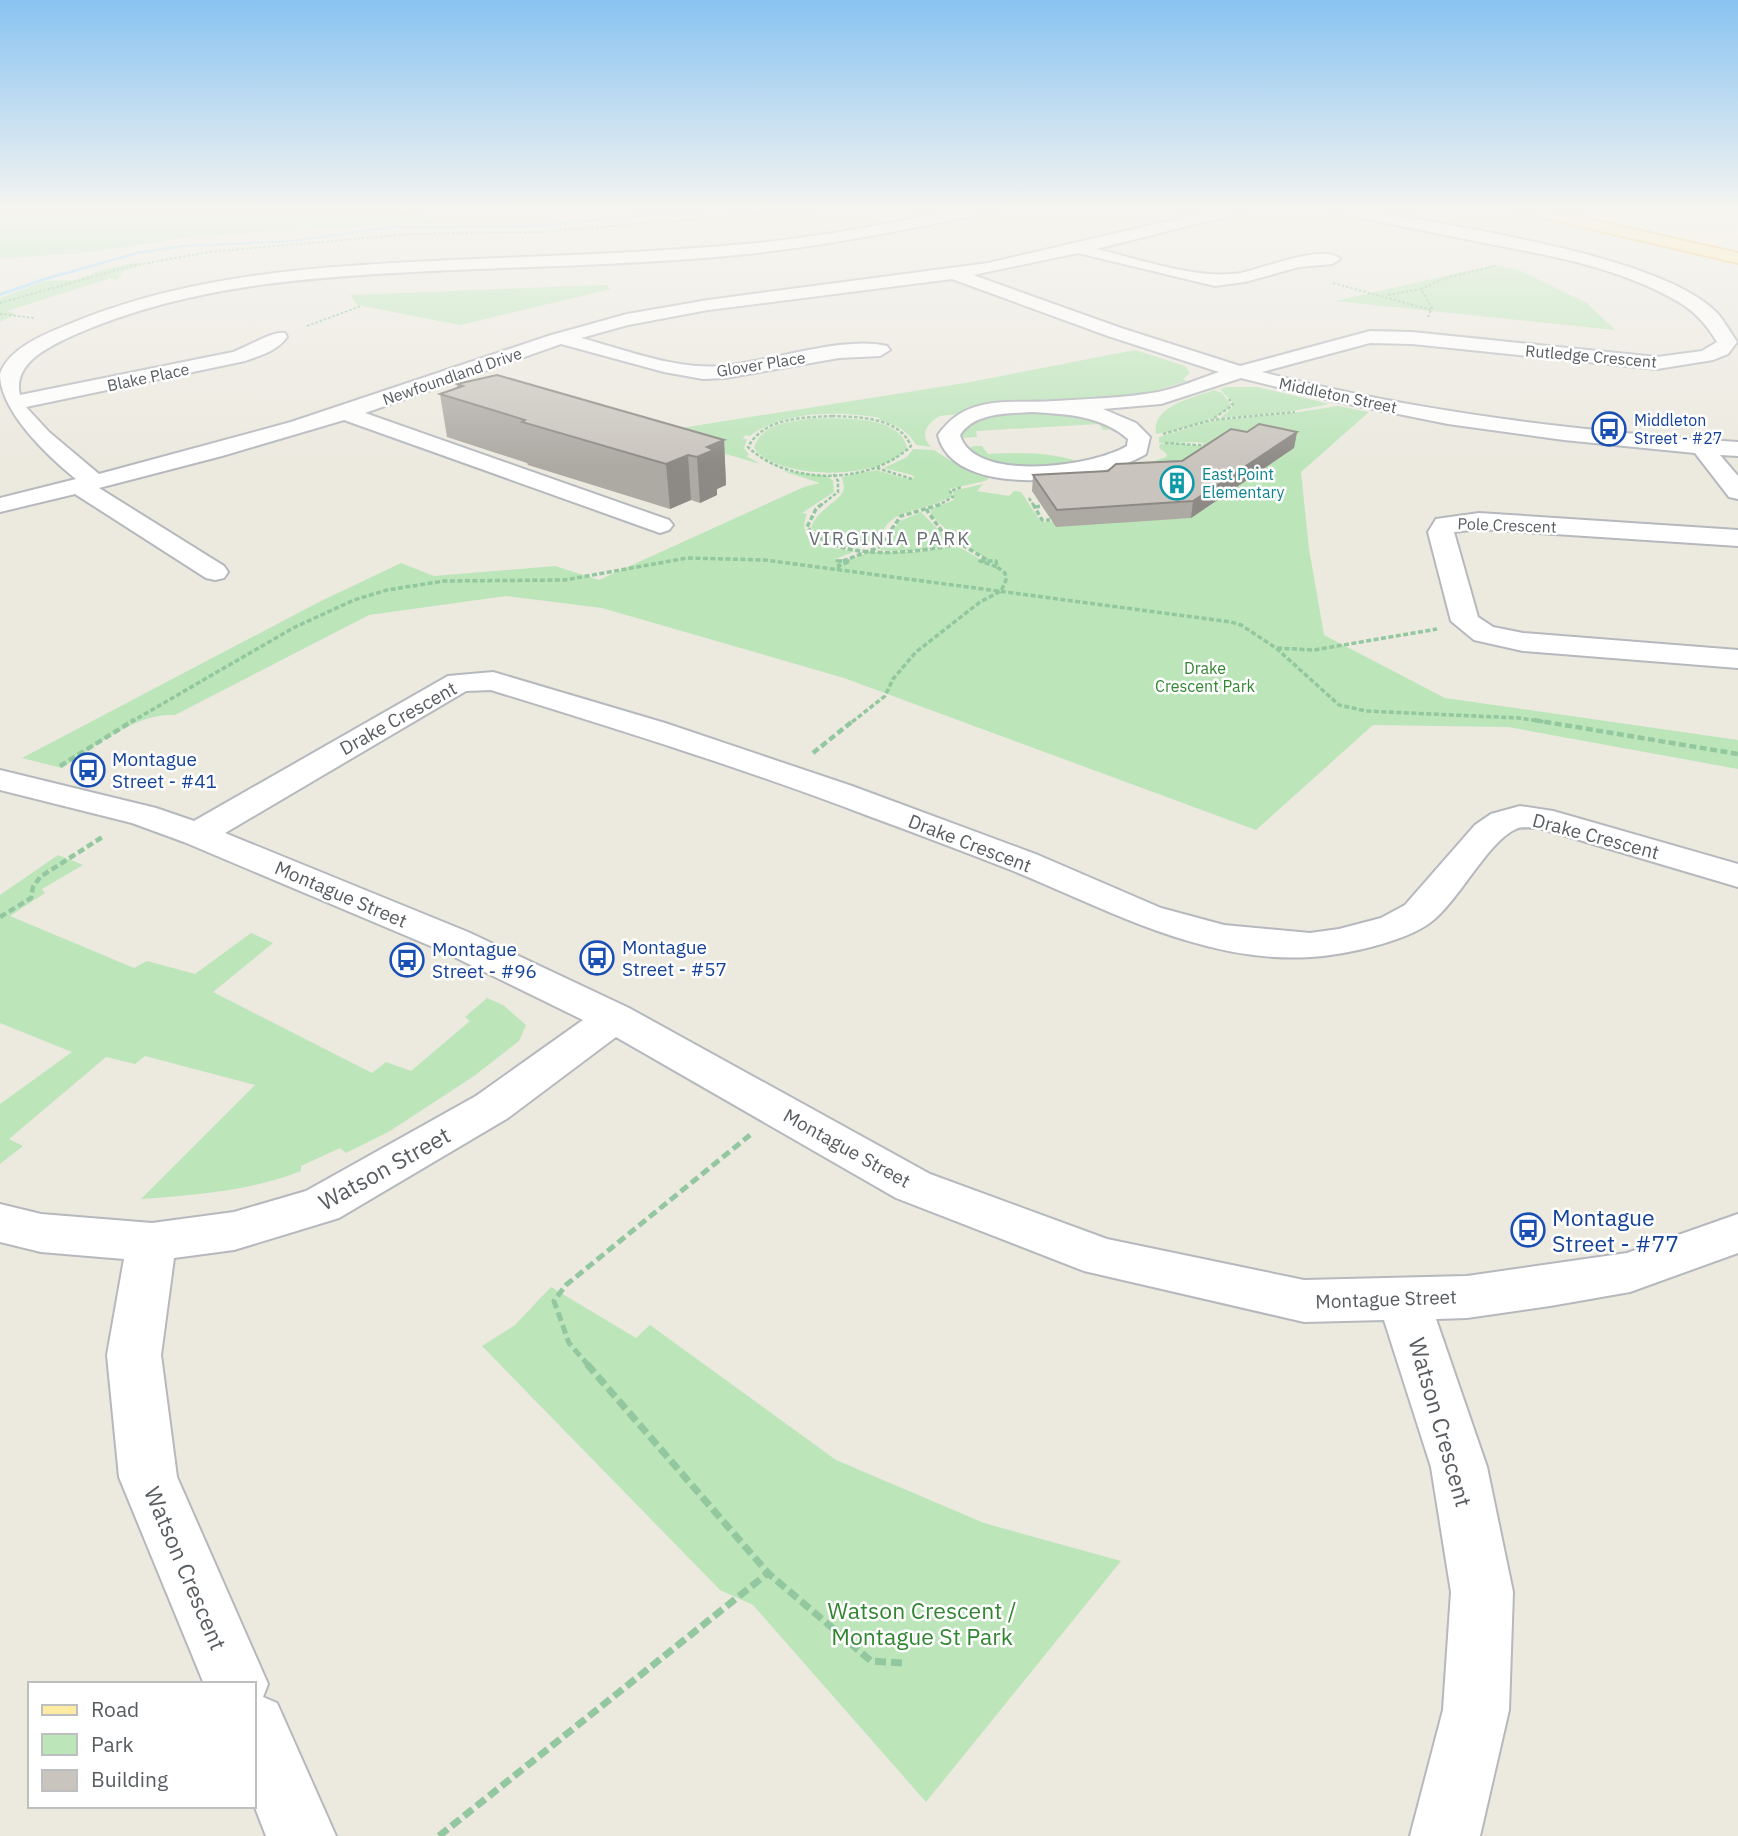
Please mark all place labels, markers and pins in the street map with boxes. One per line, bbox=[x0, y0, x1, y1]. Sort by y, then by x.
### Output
bus stop icon: Middleton Street - #27 bbox=[1590, 410, 1628, 448]
place label: Middleton Street - #27 bbox=[1634, 410, 1722, 448]
building icon: East Point Elementary bbox=[1158, 464, 1196, 502]
place label: East Point Elementary bbox=[1202, 464, 1284, 502]
place label: Montague Street - #41 bbox=[112, 747, 217, 793]
bus stop icon: Montague Street - #41 bbox=[69, 751, 107, 789]
place label: Montague Street - #57 bbox=[622, 935, 727, 981]
place label: Montague Street - #96 bbox=[432, 937, 537, 983]
bus stop icon: Montague Street - #57 bbox=[578, 939, 616, 977]
bus stop icon: Montague Street - #96 bbox=[388, 941, 426, 979]
place label: Montague Street - #77 bbox=[1552, 1202, 1679, 1258]
bus stop icon: Montague Street - #77 bbox=[1509, 1211, 1547, 1249]

